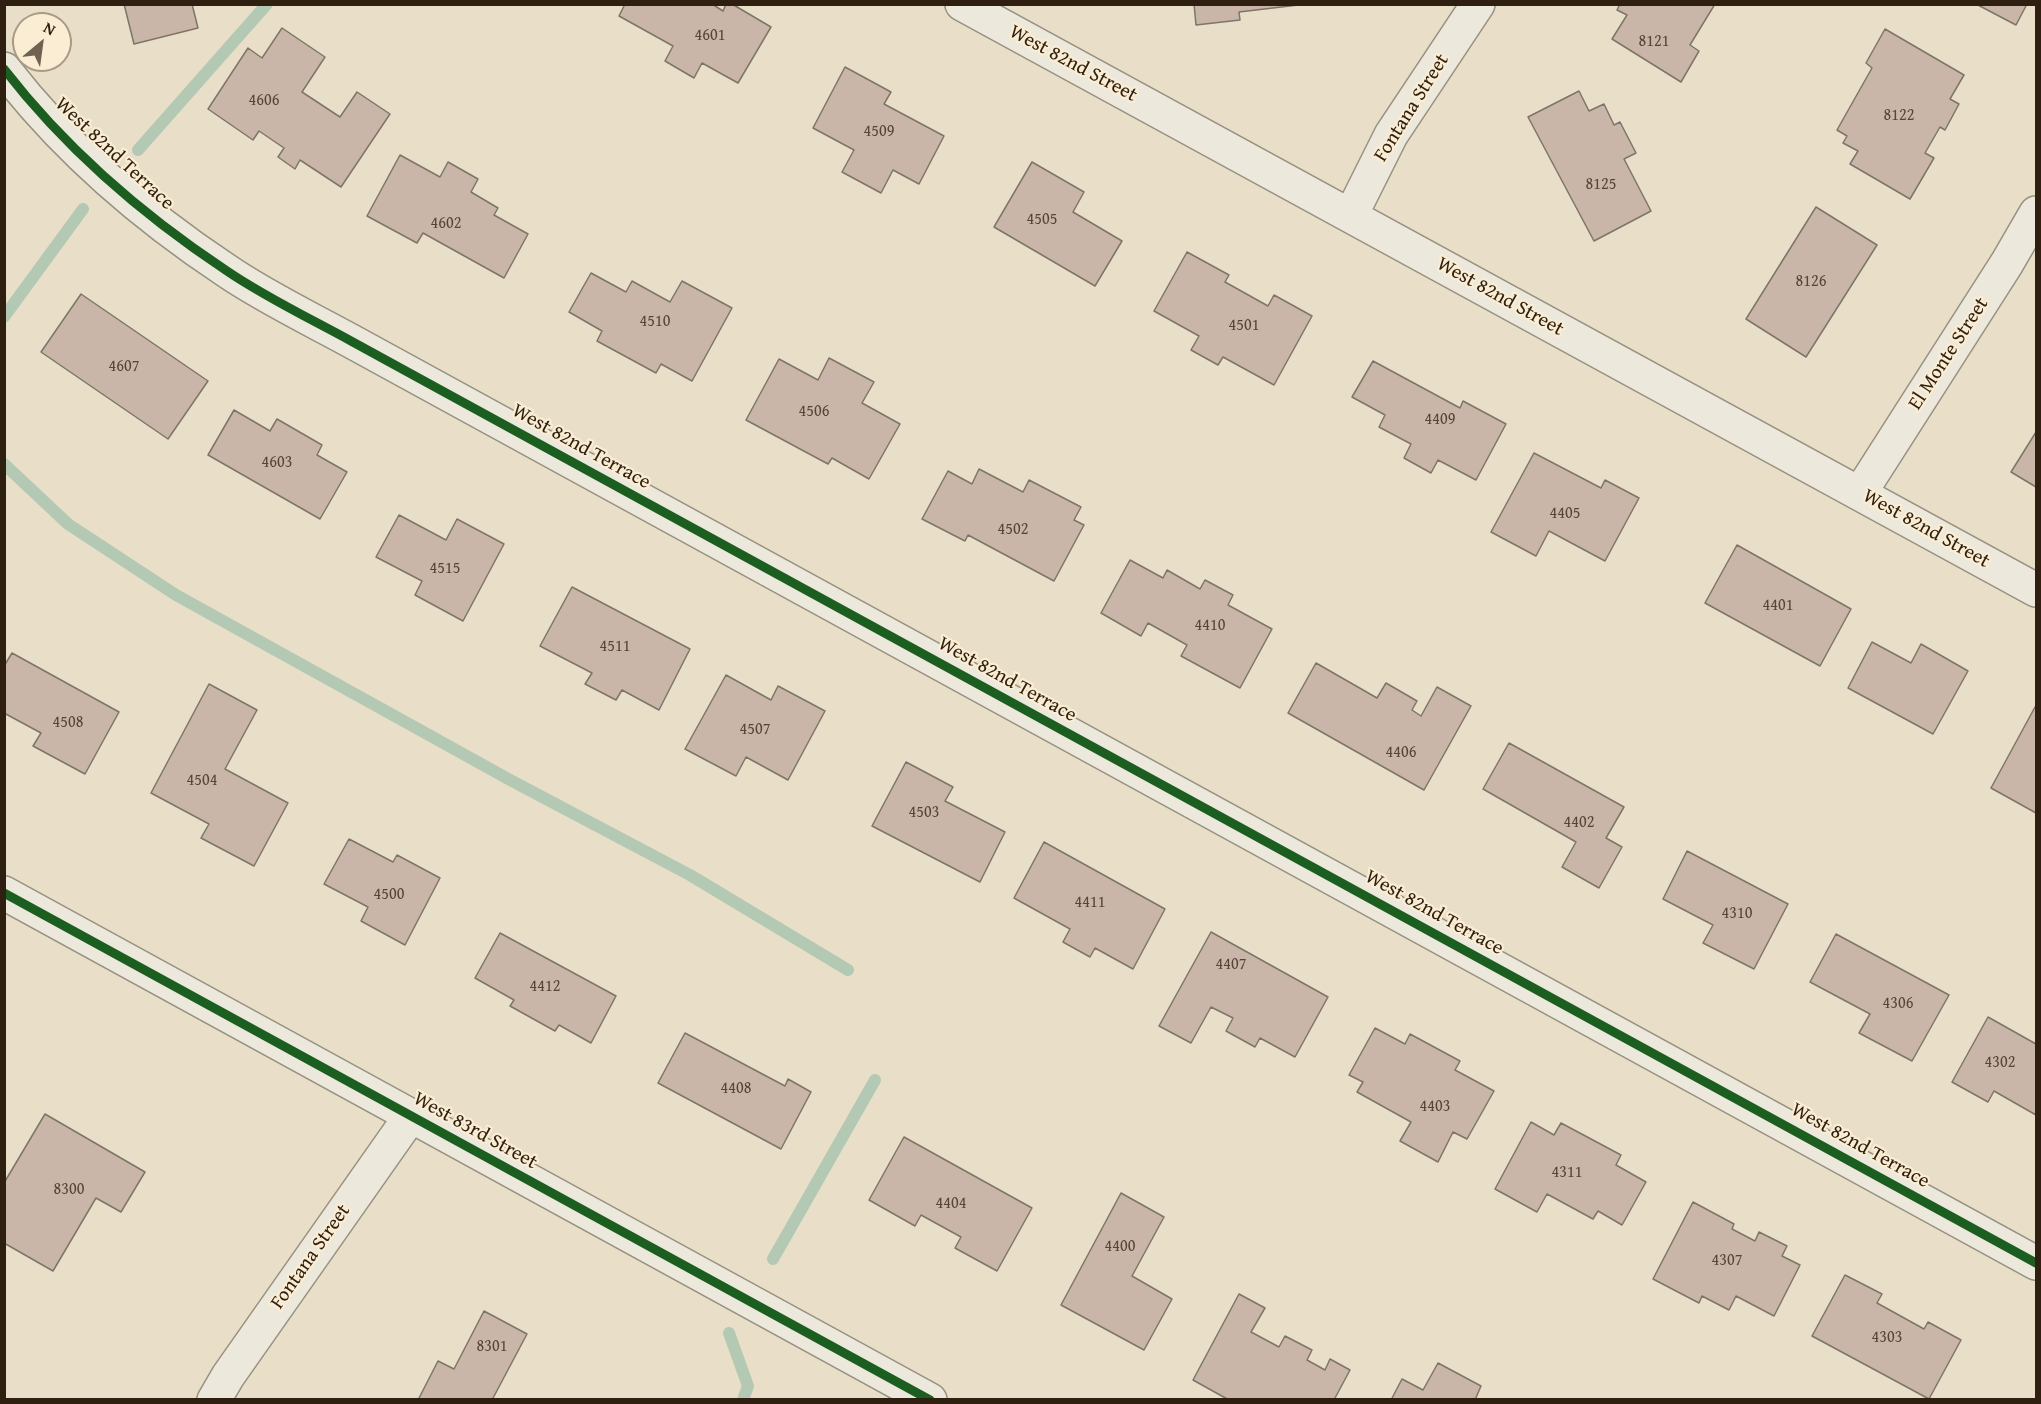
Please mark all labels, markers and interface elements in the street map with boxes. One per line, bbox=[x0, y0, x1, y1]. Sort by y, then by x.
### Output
north arrow bbox=[12, 12, 72, 72]
text: N bbox=[39, 15, 60, 41]
street label: West 82nd Street bbox=[1005, 20, 1141, 108]
house number: 4601 bbox=[695, 26, 725, 46]
house number: 8121 bbox=[1639, 32, 1669, 52]
street label: Fontana Street bbox=[1369, 50, 1455, 166]
house number: 4606 bbox=[249, 91, 279, 111]
street label: West 82nd Terrace bbox=[49, 93, 179, 215]
house number: 8122 bbox=[1884, 106, 1914, 126]
house number: 4509 bbox=[864, 122, 894, 142]
house number: 8125 bbox=[1586, 175, 1616, 195]
house number: 4505 bbox=[1027, 210, 1057, 230]
house number: 4602 bbox=[431, 214, 461, 234]
street label: West 82nd Street bbox=[1432, 252, 1568, 342]
house number: 8126 bbox=[1796, 272, 1826, 292]
street label: El Monte Street bbox=[1904, 293, 1994, 415]
house number: 4510 bbox=[640, 312, 670, 332]
house number: 4501 bbox=[1229, 316, 1259, 336]
house number: 4607 bbox=[109, 357, 139, 377]
street label: West 82nd Terrace bbox=[508, 399, 654, 495]
house number: 4506 bbox=[799, 402, 829, 422]
house number: 4409 bbox=[1425, 410, 1455, 430]
house number: 4603 bbox=[262, 453, 292, 473]
street label: West 82nd Street bbox=[1858, 484, 1994, 574]
house number: 4405 bbox=[1550, 504, 1580, 524]
house number: 4502 bbox=[998, 520, 1028, 540]
house number: 4515 bbox=[430, 559, 460, 579]
house number: 4401 bbox=[1763, 596, 1793, 616]
house number: 4410 bbox=[1195, 616, 1225, 636]
street label: West 82nd Terrace bbox=[934, 632, 1080, 728]
house number: 4511 bbox=[600, 637, 630, 657]
house number: 4508 bbox=[53, 713, 83, 733]
house number: 4507 bbox=[740, 720, 770, 740]
house number: 4406 bbox=[1386, 743, 1416, 763]
house number: 4504 bbox=[187, 771, 217, 791]
house number: 4503 bbox=[909, 803, 939, 823]
house number: 4402 bbox=[1564, 813, 1594, 833]
street label: West 82nd Terrace bbox=[1361, 865, 1507, 961]
house number: 4500 bbox=[374, 885, 404, 905]
house number: 4411 bbox=[1075, 893, 1105, 913]
house number: 4310 bbox=[1722, 904, 1752, 924]
house number: 4407 bbox=[1216, 955, 1246, 975]
house number: 4412 bbox=[530, 977, 560, 997]
house number: 4306 bbox=[1883, 994, 1913, 1014]
house number: 4302 bbox=[1985, 1053, 2015, 1073]
house number: 4408 bbox=[721, 1079, 751, 1099]
street label: West 83rd Street bbox=[409, 1087, 541, 1175]
house number: 4403 bbox=[1420, 1097, 1450, 1117]
street label: West 82nd Terrace bbox=[1787, 1098, 1933, 1194]
house number: 4311 bbox=[1552, 1163, 1582, 1183]
house number: 8300 bbox=[54, 1180, 84, 1200]
house number: 4404 bbox=[936, 1194, 966, 1214]
street label: Fontana Street bbox=[266, 1200, 356, 1314]
house number: 4400 bbox=[1105, 1237, 1135, 1257]
house number: 4307 bbox=[1712, 1251, 1742, 1271]
house number: 4303 bbox=[1872, 1328, 1902, 1348]
house number: 8301 bbox=[477, 1337, 507, 1357]

